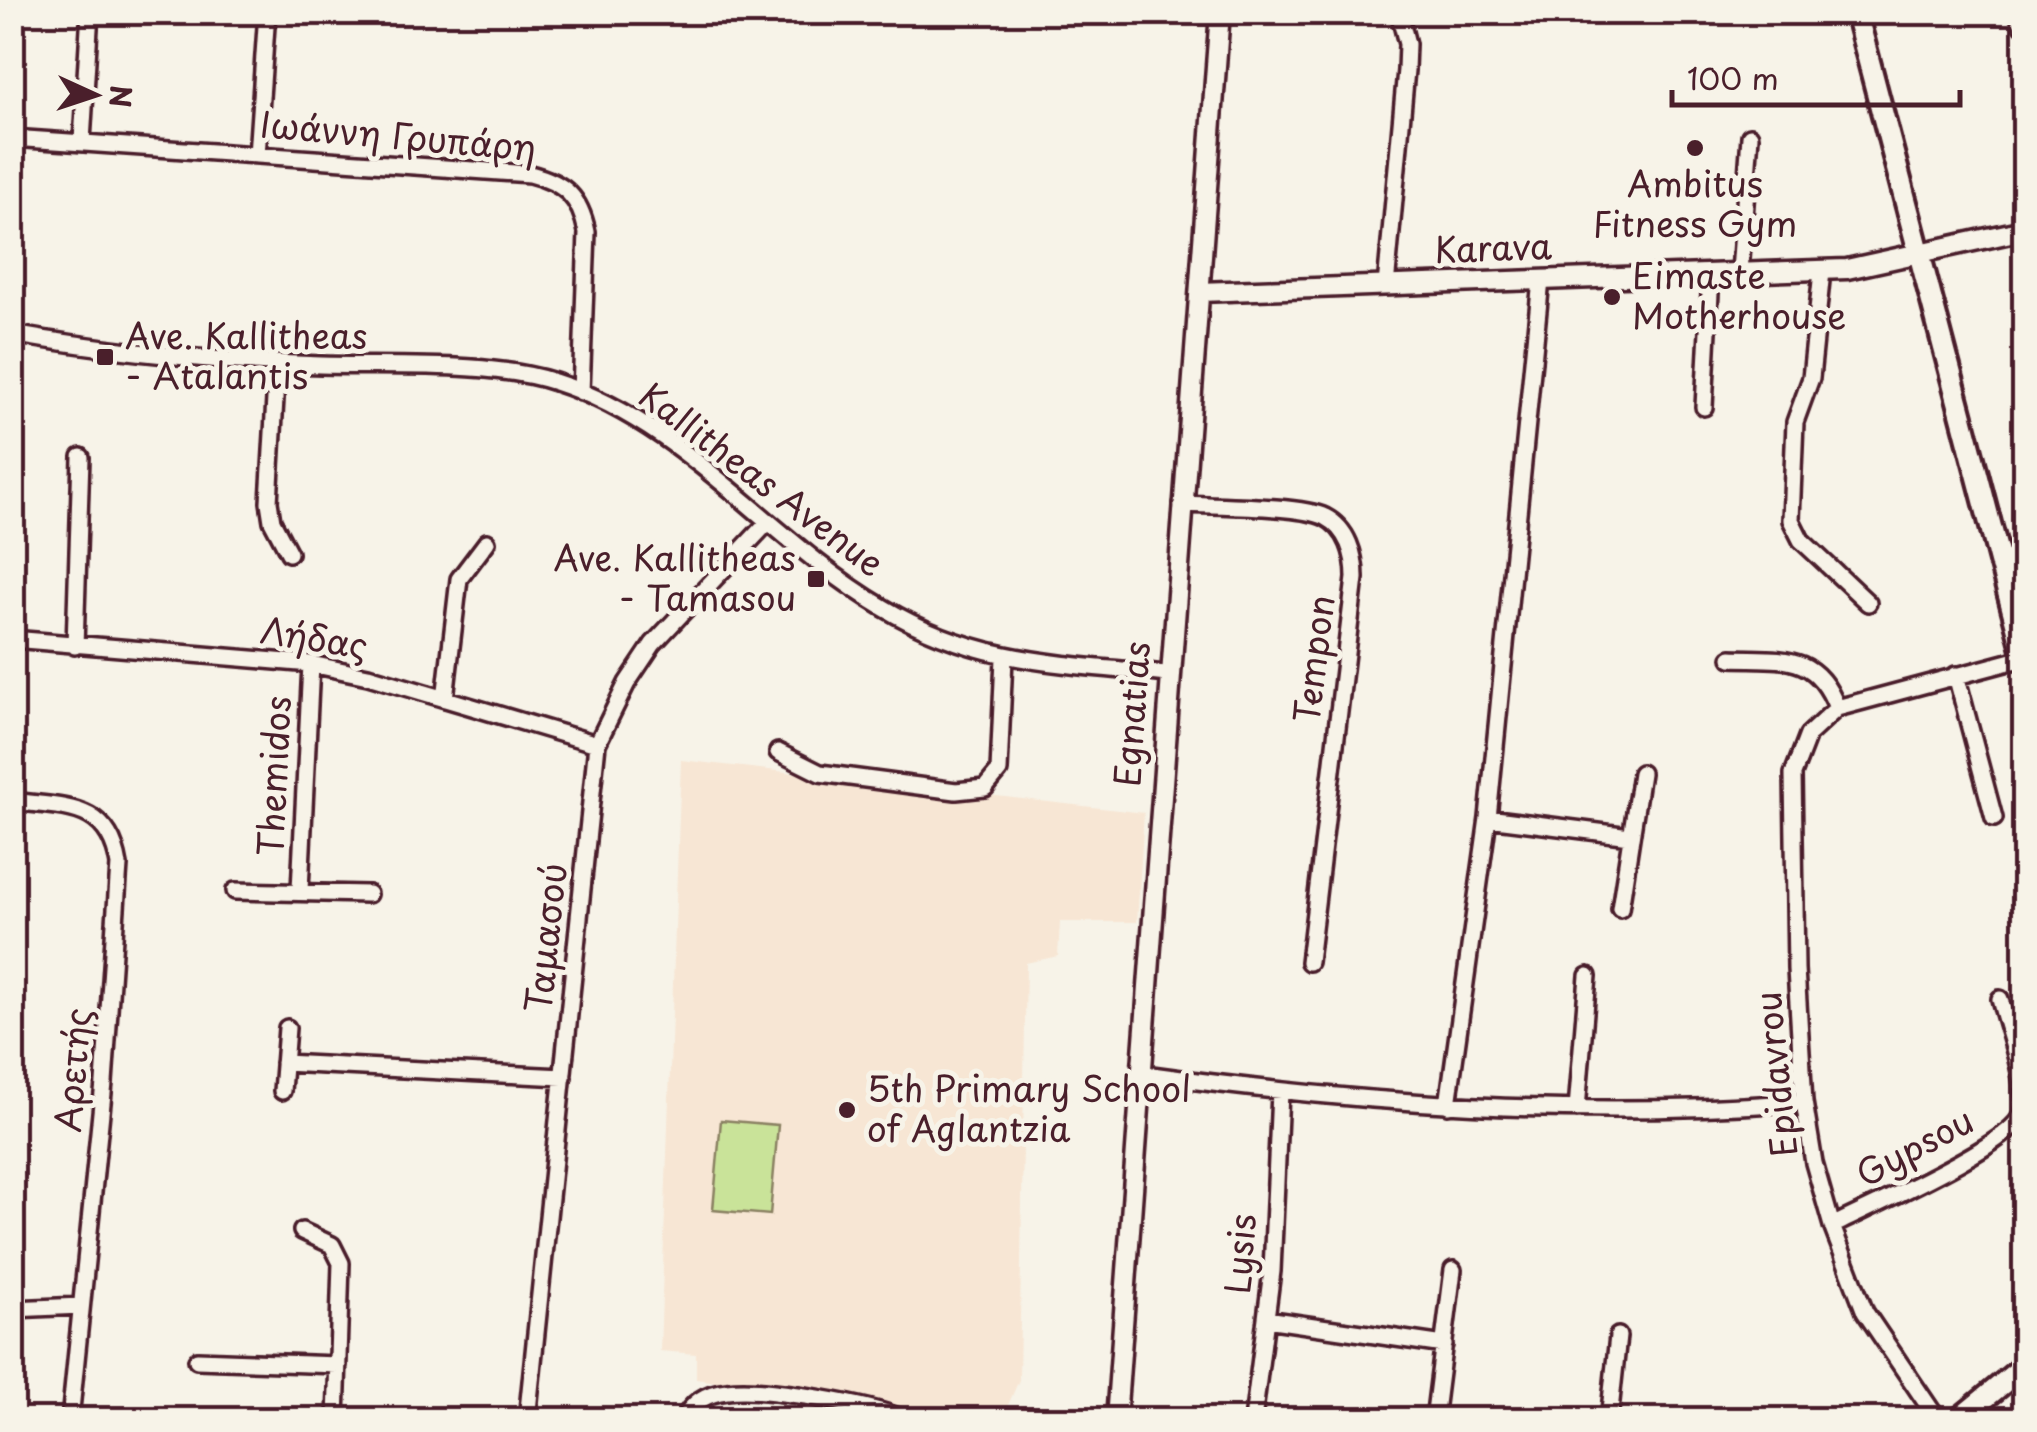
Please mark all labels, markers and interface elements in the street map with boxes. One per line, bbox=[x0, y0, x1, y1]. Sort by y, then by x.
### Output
north arrow bbox=[45, 45, 145, 145]
scale bar bbox=[1672, 45, 1960, 107]
text: 100 m bbox=[1687, 55, 1779, 100]
text: N bbox=[99, 84, 144, 109]
street label: Ιωάννη Γρυπάρη bbox=[258, 96, 539, 173]
marker: Ambitus Fitness Gym bbox=[1684, 137, 1706, 159]
place label: Ambitus Fitness Gym bbox=[1593, 156, 1797, 249]
street label: Karava bbox=[1433, 218, 1553, 275]
place label: Eimaste Motherhouse bbox=[1632, 248, 1846, 341]
marker: Eimaste Motherhouse bbox=[1601, 286, 1623, 308]
place label: Ave. Kallitheas - Atalantis bbox=[125, 308, 368, 401]
marker: Ave. Kallitheas - Atalantis bbox=[94, 346, 116, 368]
street label: Kallitheas Avenue bbox=[629, 368, 896, 588]
place label: Ave. Kallitheas - Tamasou bbox=[553, 530, 796, 623]
marker: Ave. Kallitheas - Tamasou bbox=[805, 568, 827, 590]
street label: Tempon bbox=[1278, 592, 1347, 726]
street label: Λήδας bbox=[257, 602, 372, 671]
street label: Egnatias bbox=[1099, 639, 1162, 788]
street label: Themidos bbox=[242, 694, 303, 857]
street label: Ταμασού bbox=[510, 860, 579, 1015]
street label: Epidavrou bbox=[1739, 989, 1810, 1160]
street label: Αρετής bbox=[40, 1005, 103, 1134]
place label: 5th Primary School of Aglantzia bbox=[867, 1061, 1191, 1154]
street label: Gypsou bbox=[1846, 1093, 1982, 1199]
marker: 5th Primary School of Aglantzia bbox=[836, 1099, 858, 1121]
street label: Lysis bbox=[1209, 1212, 1268, 1296]

